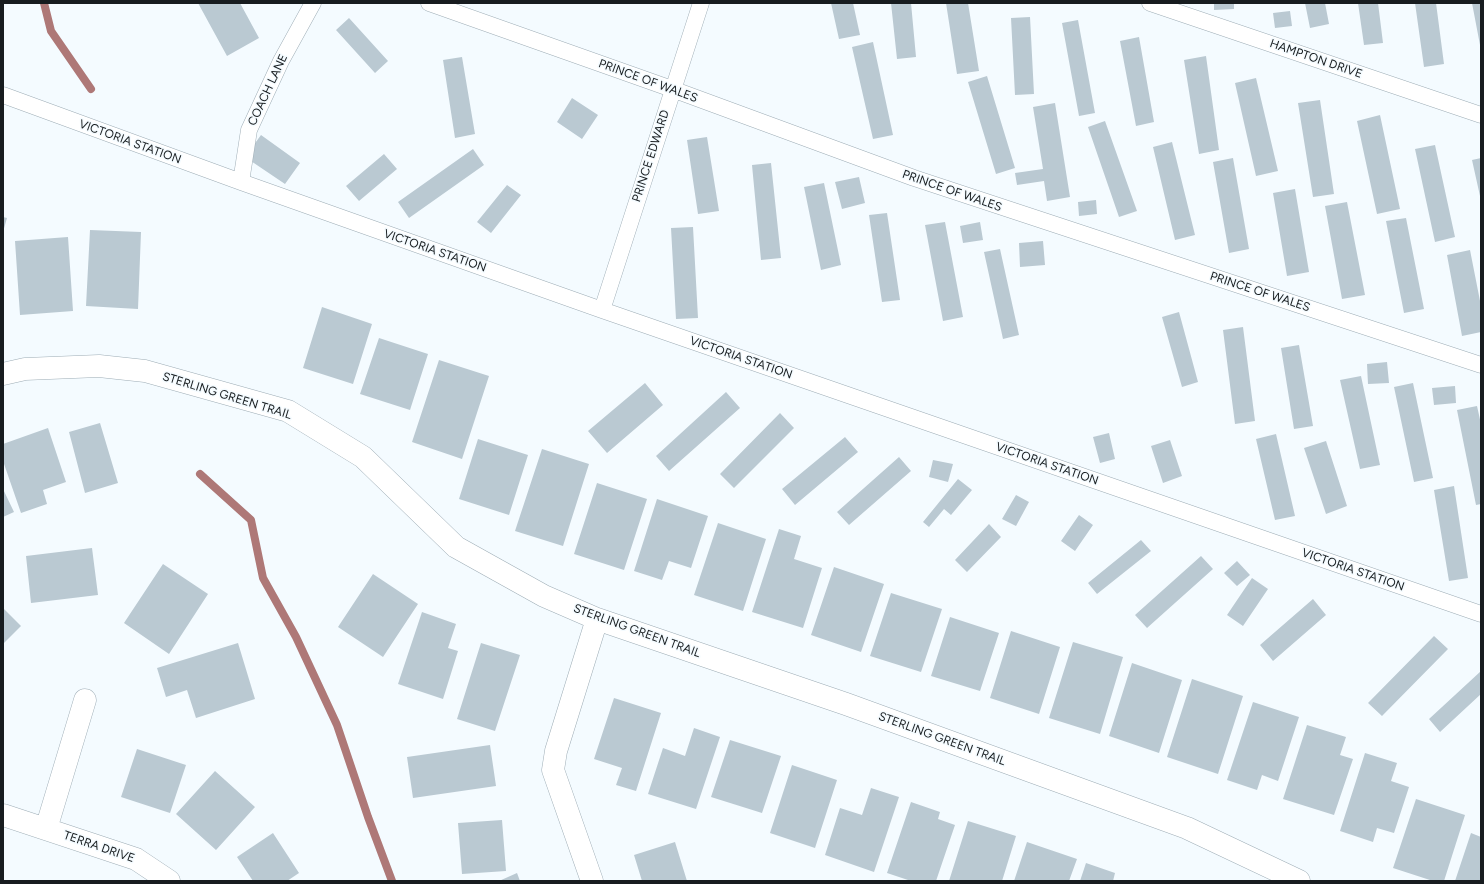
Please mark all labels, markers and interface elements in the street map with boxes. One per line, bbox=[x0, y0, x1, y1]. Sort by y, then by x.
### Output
street label: HAMPTON DRIVE bbox=[1268, 36, 1364, 82]
street label: COACH LANE bbox=[245, 52, 291, 128]
street label: PRINCE OF WALES bbox=[596, 56, 700, 106]
street label: PRINCE EDWARD bbox=[629, 108, 673, 204]
street label: VICTORIA STATION bbox=[77, 117, 183, 167]
street label: PRINCE OF WALES bbox=[900, 167, 1004, 215]
street label: VICTORIA STATION bbox=[382, 227, 488, 275]
street label: PRINCE OF WALES bbox=[1208, 269, 1312, 315]
street label: VICTORIA STATION bbox=[688, 334, 794, 382]
street label: STERLING GREEN TRAIL bbox=[161, 369, 293, 423]
street label: VICTORIA STATION bbox=[994, 440, 1100, 488]
street label: VICTORIA STATION bbox=[1300, 546, 1406, 594]
street label: STERLING GREEN TRAIL bbox=[571, 601, 703, 661]
street label: STERLING GREEN TRAIL bbox=[876, 709, 1008, 769]
street label: TERRA DRIVE bbox=[62, 828, 136, 866]

